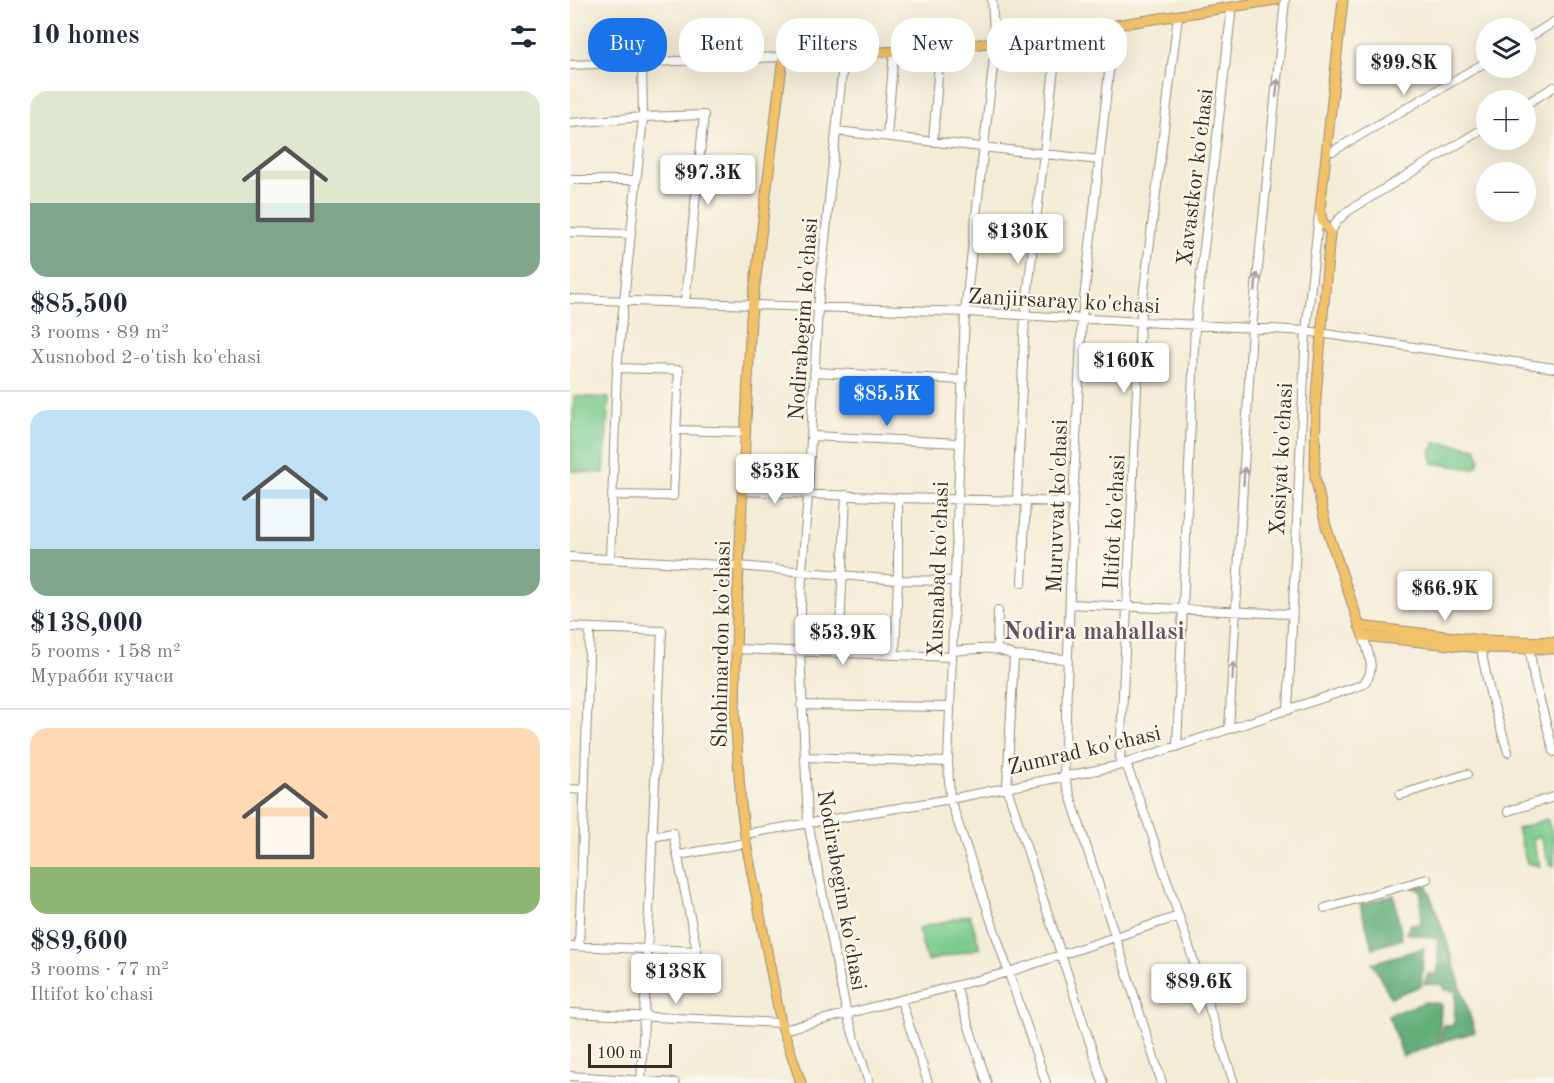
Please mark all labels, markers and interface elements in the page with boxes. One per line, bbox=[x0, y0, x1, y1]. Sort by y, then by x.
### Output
chip: Buy bbox=[588, 18, 667, 72]
chip: Rent bbox=[679, 18, 764, 72]
chip: Filters bbox=[776, 18, 879, 72]
chip: New bbox=[891, 18, 975, 72]
chip: Apartment bbox=[987, 18, 1127, 72]
map controls bbox=[1476, 18, 1536, 222]
button: layers bbox=[1476, 18, 1536, 78]
icon: filters bbox=[507, 20, 540, 53]
text: 10 homes bbox=[30, 23, 139, 49]
pin: $99.8K bbox=[1355, 45, 1453, 96]
text: $99.8K bbox=[1370, 54, 1438, 74]
one-way arrow bbox=[1271, 78, 1282, 98]
street label: Xavastkor ko'chasi bbox=[1174, 87, 1218, 267]
button: + bbox=[1476, 90, 1536, 150]
icon: home bbox=[231, 130, 339, 238]
pin: $97.3K bbox=[659, 155, 757, 206]
button: − bbox=[1476, 162, 1536, 222]
text: $97.3K bbox=[674, 164, 742, 184]
pin: $130K bbox=[976, 214, 1060, 265]
street label: Nodirabegim ko'chasi bbox=[786, 217, 822, 421]
text: $130K bbox=[987, 223, 1049, 243]
one-way arrow bbox=[1251, 272, 1262, 292]
street label: Zanjirsaray ko'chasi bbox=[967, 286, 1161, 318]
text: $85,500 bbox=[30, 292, 128, 318]
text: 3 rooms · 89 m² bbox=[30, 323, 169, 343]
pin: $160K bbox=[1082, 343, 1166, 394]
text: Xusnobod 2-o'tish ko'chasi bbox=[30, 348, 261, 368]
text: $160K bbox=[1093, 352, 1155, 372]
pin: $85.5K bbox=[838, 376, 936, 427]
street label: Xosiyat ko'chasi bbox=[1267, 382, 1297, 536]
text: $85.5K bbox=[853, 385, 921, 405]
street label: Muruvvat ko'chasi bbox=[1044, 419, 1072, 593]
icon: home bbox=[231, 449, 339, 557]
pin: $53K bbox=[739, 454, 811, 505]
street label: Iltifot ko'chasi bbox=[1100, 454, 1130, 591]
text: $53K bbox=[750, 463, 800, 483]
one-way arrow bbox=[1238, 467, 1249, 487]
street label: Xusnabad ko'chasi bbox=[925, 481, 953, 657]
street label: Shohimardon ko'chasi bbox=[709, 540, 735, 748]
pin: $66.9K bbox=[1396, 571, 1494, 622]
text: $66.9K bbox=[1411, 580, 1479, 600]
text: $138,000 bbox=[30, 611, 143, 637]
pin: $53.9K bbox=[794, 615, 892, 666]
district label: Nodira mahallasi bbox=[1003, 621, 1185, 645]
text: $53.9K bbox=[809, 624, 877, 644]
text: 5 rooms · 158 m² bbox=[30, 642, 180, 662]
one-way arrow bbox=[1228, 662, 1239, 682]
text: Мурабби кучаси bbox=[30, 667, 174, 687]
street label: Zumrad ko'chasi bbox=[1006, 723, 1163, 779]
icon: home bbox=[231, 767, 339, 875]
street label: Nodirabegim ko'chasi bbox=[813, 788, 870, 993]
text: $89,600 bbox=[30, 929, 128, 955]
pin: $138K bbox=[634, 954, 718, 1005]
text: 3 rooms · 77 m² bbox=[30, 960, 169, 980]
text: $138K bbox=[645, 963, 707, 983]
pin: $89.6K bbox=[1150, 964, 1248, 1015]
text: $89.6K bbox=[1165, 973, 1233, 993]
text: Iltifot ko'chasi bbox=[30, 985, 153, 1005]
scale bar bbox=[588, 1041, 672, 1068]
text: 100 m bbox=[597, 1046, 642, 1062]

